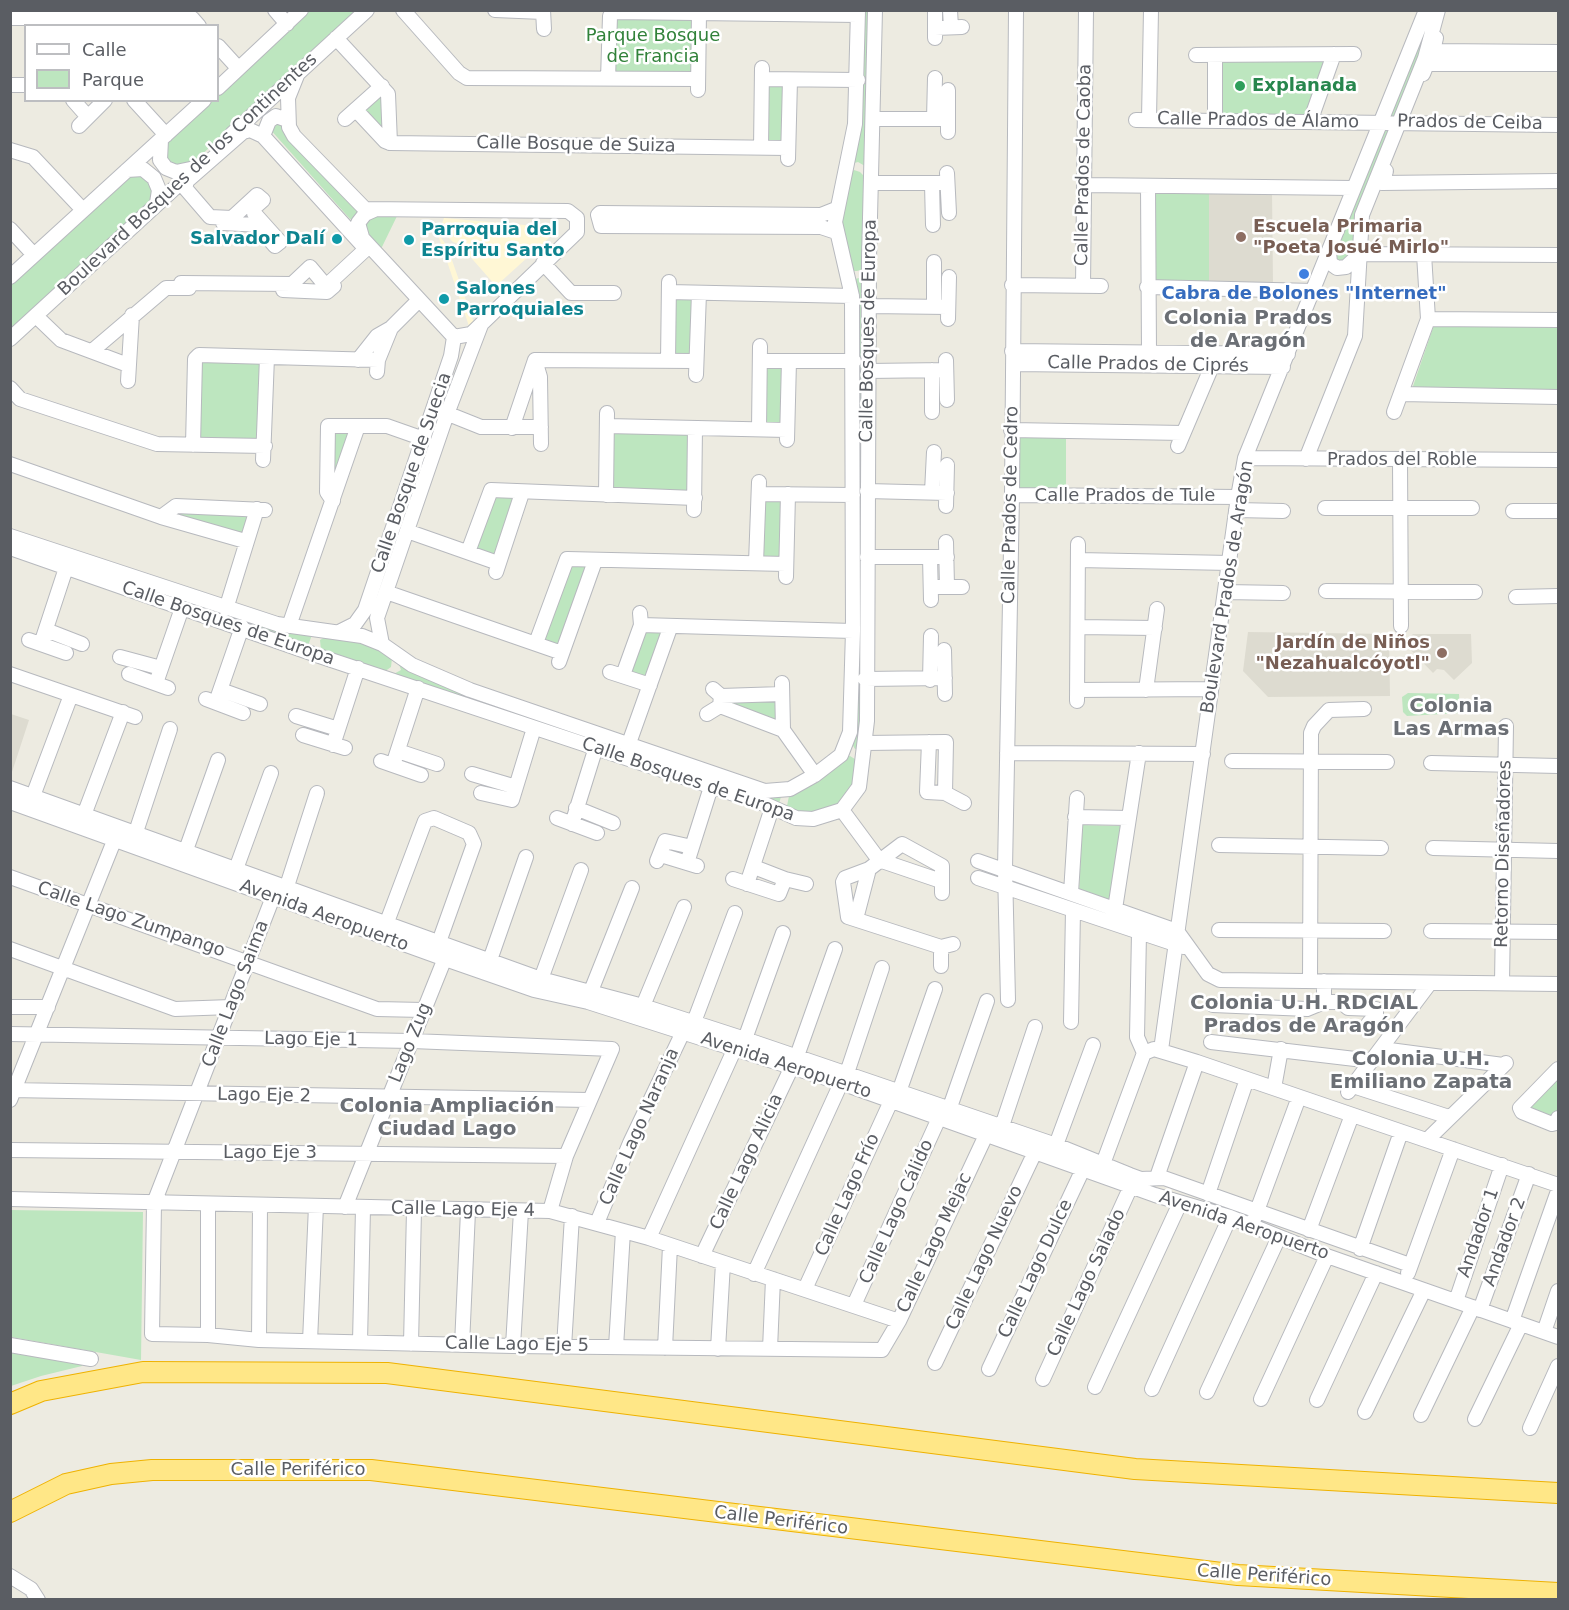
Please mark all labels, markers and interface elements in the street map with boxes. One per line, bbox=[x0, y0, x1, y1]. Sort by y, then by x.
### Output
legend bbox=[24, 24, 219, 102]
park label: Parque Bosque de Francia bbox=[586, 25, 720, 68]
text: Calle bbox=[82, 39, 127, 60]
street label: Boulevard Bosques de los Continentes bbox=[54, 49, 322, 301]
street label: Calle Prados de Caoba bbox=[1071, 64, 1097, 266]
text: Parque bbox=[82, 69, 144, 90]
place label: Explanada bbox=[1252, 75, 1357, 97]
marker: Explanada bbox=[1233, 79, 1247, 93]
street label: Calle Prados de Álamo bbox=[1157, 108, 1359, 134]
street label: Prados de Ceiba bbox=[1397, 111, 1543, 135]
street label: Calle Bosque de Suiza bbox=[476, 132, 676, 158]
place label: Escuela Primaria "Poeta Josué Mirlo" bbox=[1253, 216, 1449, 258]
place label: Parroquia del Espíritu Santo bbox=[421, 219, 565, 262]
street label: Calle Bosques de Europa bbox=[856, 219, 882, 443]
place label: Salvador Dalí bbox=[190, 228, 325, 250]
marker: Escuela Primaria "Poeta Josué Mirlo" bbox=[1234, 230, 1248, 244]
marker: Salvador Dalí bbox=[330, 232, 344, 246]
marker: Parroquia del Espíritu Santo bbox=[402, 233, 416, 247]
marker: Cabra de Bolones "Internet" bbox=[1297, 267, 1311, 281]
place label: Salones Parroquiales bbox=[456, 278, 584, 320]
place label: Cabra de Bolones "Internet" bbox=[1161, 283, 1447, 305]
marker: Salones Parroquiales bbox=[437, 292, 451, 306]
district label: Colonia Prados de Aragón bbox=[1164, 307, 1332, 354]
street label: Calle Prados de Ciprés bbox=[1047, 352, 1249, 378]
street label: Calle Bosque de Suecia bbox=[367, 370, 457, 576]
street label: Calle Prados de Cedro bbox=[998, 406, 1024, 604]
street label: Prados del Roble bbox=[1327, 449, 1477, 471]
street label: Boulevard Prados de Aragón bbox=[1197, 459, 1259, 715]
street label: Calle Prados de Tule bbox=[1035, 485, 1215, 507]
street label: Calle Bosques de Europa bbox=[119, 577, 337, 671]
place label: Jardín de Niños "Nezahualcóyotl" bbox=[1255, 632, 1430, 674]
marker: Jardín de Niños "Nezahualcóyotl" bbox=[1435, 646, 1449, 660]
district label: Colonia Las Armas bbox=[1393, 695, 1509, 742]
street label: Calle Bosques de Europa bbox=[579, 733, 797, 827]
street label: Retorno Diseñadores bbox=[1492, 760, 1516, 948]
street label: Avenida Aeropuerto bbox=[237, 875, 411, 957]
street label: Calle Lago Zumpango bbox=[34, 878, 228, 962]
street label: Calle Lago Saima bbox=[198, 917, 274, 1071]
district label: Colonia U.H. RDCIAL Prados de Aragón bbox=[1190, 992, 1418, 1039]
street label: Lago Zug bbox=[385, 1000, 437, 1086]
street label: Lago Eje 1 bbox=[264, 1028, 358, 1052]
street label: Avenida Aeropuerto bbox=[698, 1028, 874, 1104]
street label: Calle Lago Naranja bbox=[596, 1045, 684, 1209]
district label: Colonia U.H. Emiliano Zapata bbox=[1330, 1048, 1512, 1095]
street label: Lago Eje 2 bbox=[217, 1084, 311, 1108]
street label: Calle Lago Alicia bbox=[706, 1090, 788, 1234]
district label: Colonia Ampliación Ciudad Lago bbox=[339, 1095, 555, 1142]
street label: Calle Lago Frío bbox=[811, 1130, 885, 1260]
street label: Calle Lago Cálido bbox=[855, 1137, 939, 1287]
street label: Lago Eje 3 bbox=[223, 1142, 317, 1164]
street label: Calle Lago Mejac bbox=[893, 1169, 977, 1317]
street label: Calle Lago Nuevo bbox=[942, 1182, 1028, 1334]
street label: Andador 1 bbox=[1454, 1185, 1504, 1281]
street label: Avenida Aeropuerto bbox=[1156, 1187, 1332, 1265]
street label: Andador 2 bbox=[1479, 1195, 1531, 1289]
street label: Calle Lago Dulce bbox=[994, 1196, 1078, 1342]
street label: Calle Lago Eje 4 bbox=[391, 1198, 535, 1222]
street label: Calle Lago Salado bbox=[1043, 1206, 1131, 1360]
street label: Calle Lago Eje 5 bbox=[445, 1333, 589, 1357]
street label: Calle Periférico bbox=[231, 1459, 365, 1481]
street label: Calle Periférico bbox=[713, 1502, 849, 1540]
street label: Calle Periférico bbox=[1196, 1561, 1332, 1591]

